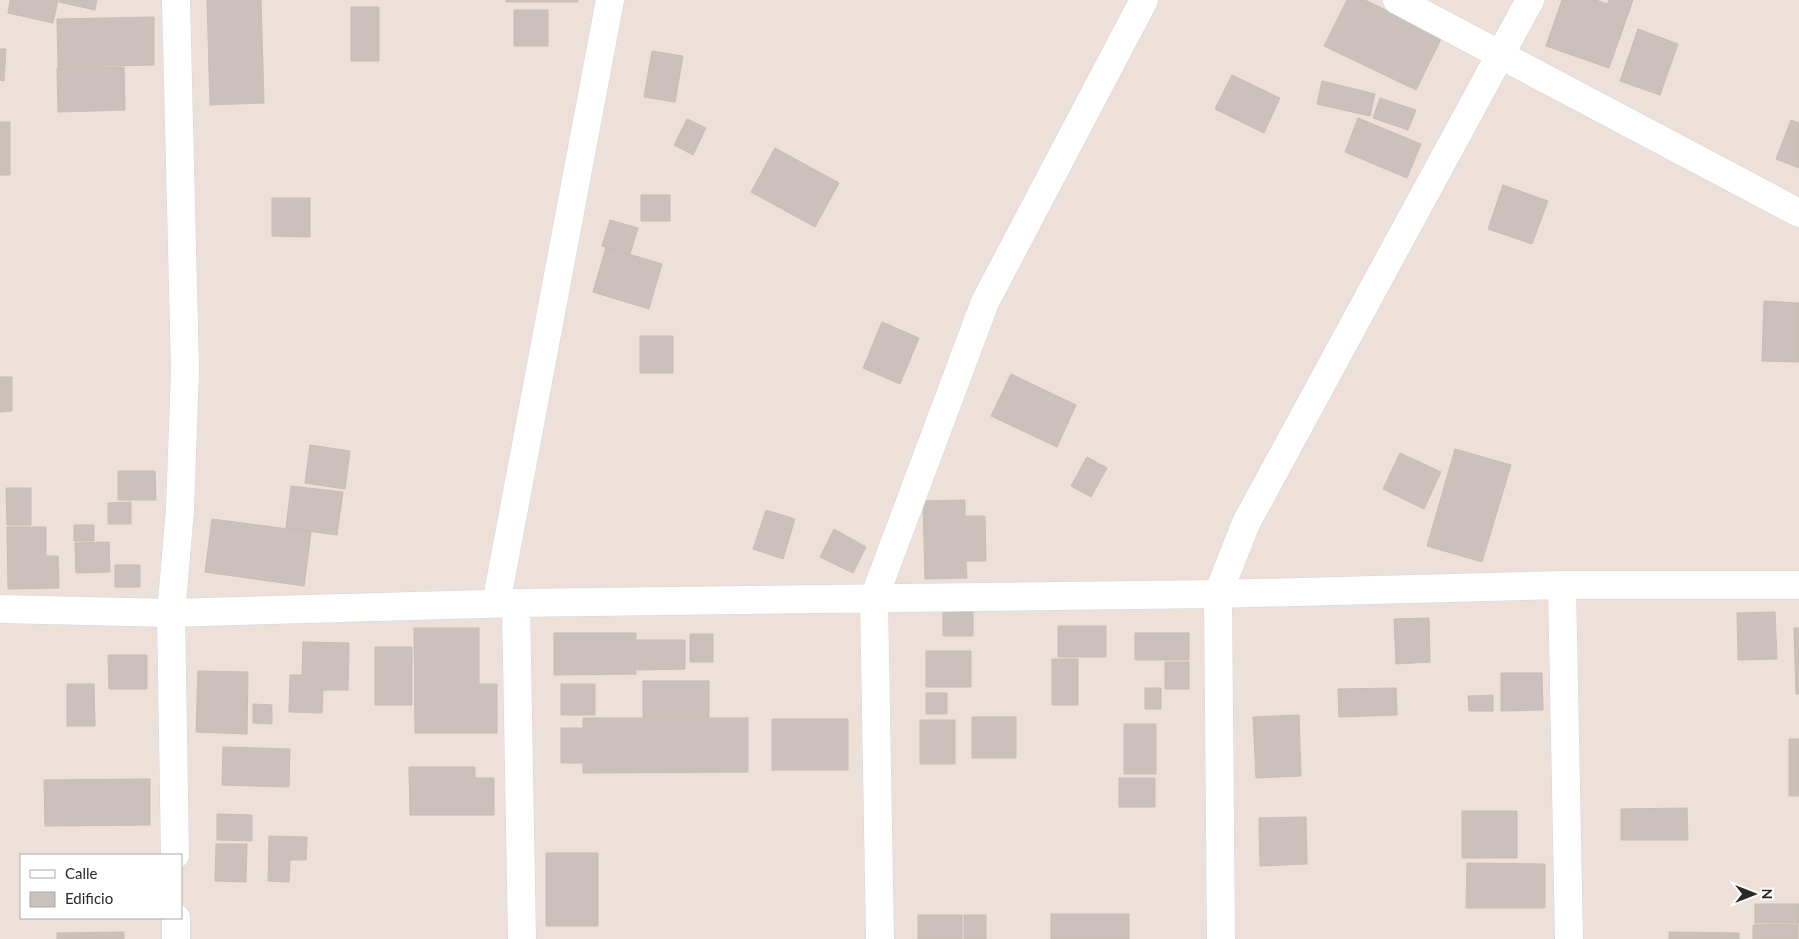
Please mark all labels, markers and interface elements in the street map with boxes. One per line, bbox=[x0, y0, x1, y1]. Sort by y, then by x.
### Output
legend bbox=[20, 854, 182, 919]
text: Calle bbox=[65, 864, 98, 882]
north arrow bbox=[1729, 869, 1779, 919]
text: Edificio bbox=[65, 889, 113, 907]
text: N bbox=[1759, 889, 1776, 899]

